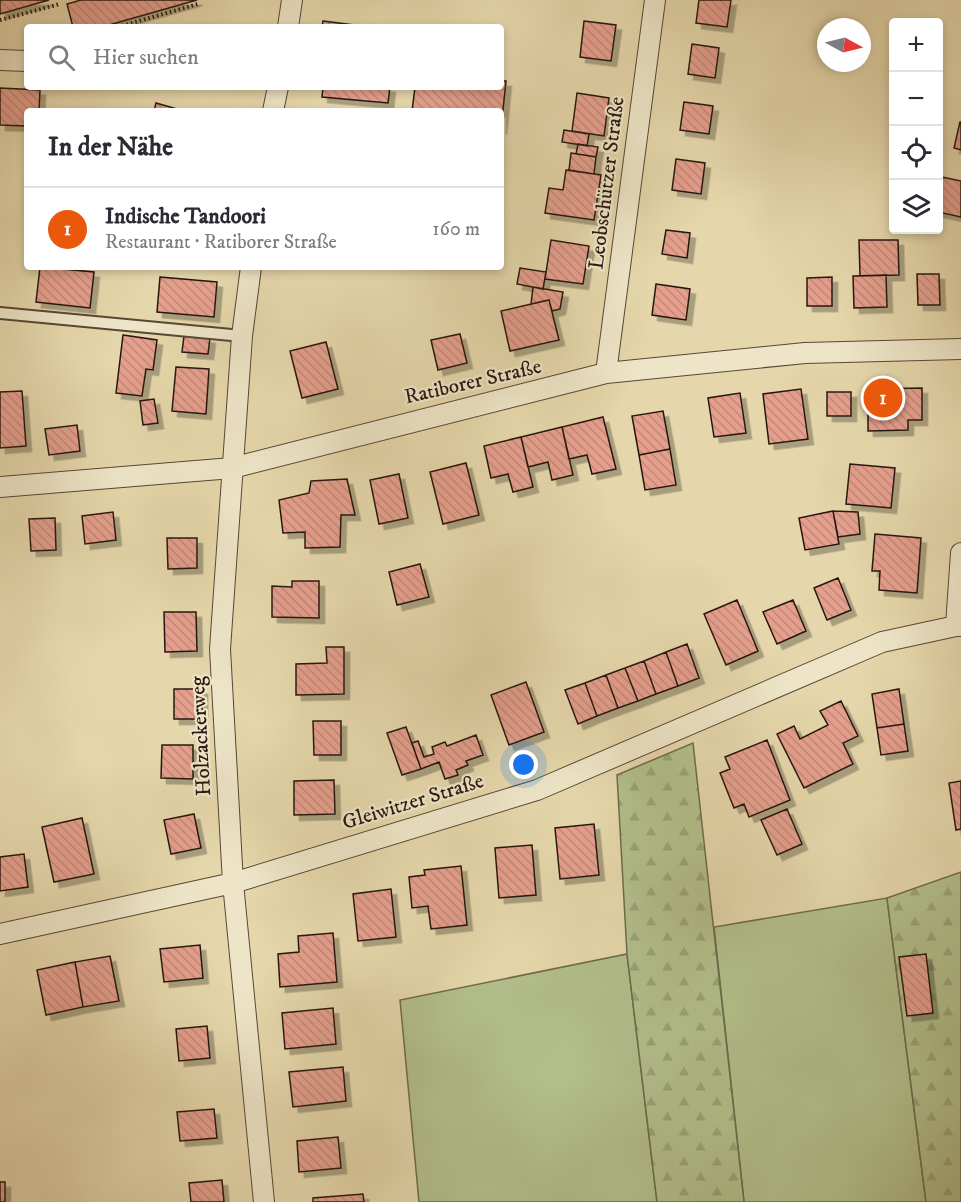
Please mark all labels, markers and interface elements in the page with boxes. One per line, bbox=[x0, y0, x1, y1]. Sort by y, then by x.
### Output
north arrow bbox=[817, 18, 871, 72]
map controls bbox=[889, 18, 943, 234]
button: + bbox=[889, 18, 943, 72]
search box bbox=[24, 24, 504, 90]
icon: search bbox=[45, 41, 78, 74]
text: Hier suchen bbox=[93, 44, 199, 71]
button: − bbox=[889, 72, 943, 126]
street label: Leobschützer Straße bbox=[584, 95, 631, 271]
button: locate bbox=[889, 126, 943, 180]
text: In der Nähe bbox=[48, 131, 173, 164]
button: layers bbox=[889, 180, 943, 234]
text: Indische Tandoori bbox=[105, 203, 266, 230]
text: 1 bbox=[64, 217, 71, 242]
text: 160 m bbox=[432, 217, 480, 242]
text: Restaurant · Ratiborer Straße bbox=[105, 230, 337, 255]
street label: Ratiborer Straße bbox=[402, 354, 544, 410]
pin: 1 bbox=[864, 376, 902, 420]
street label: Holzackerweg bbox=[185, 675, 217, 797]
your location bbox=[509, 750, 538, 779]
street label: Gleiwitzer Straße bbox=[339, 768, 487, 836]

